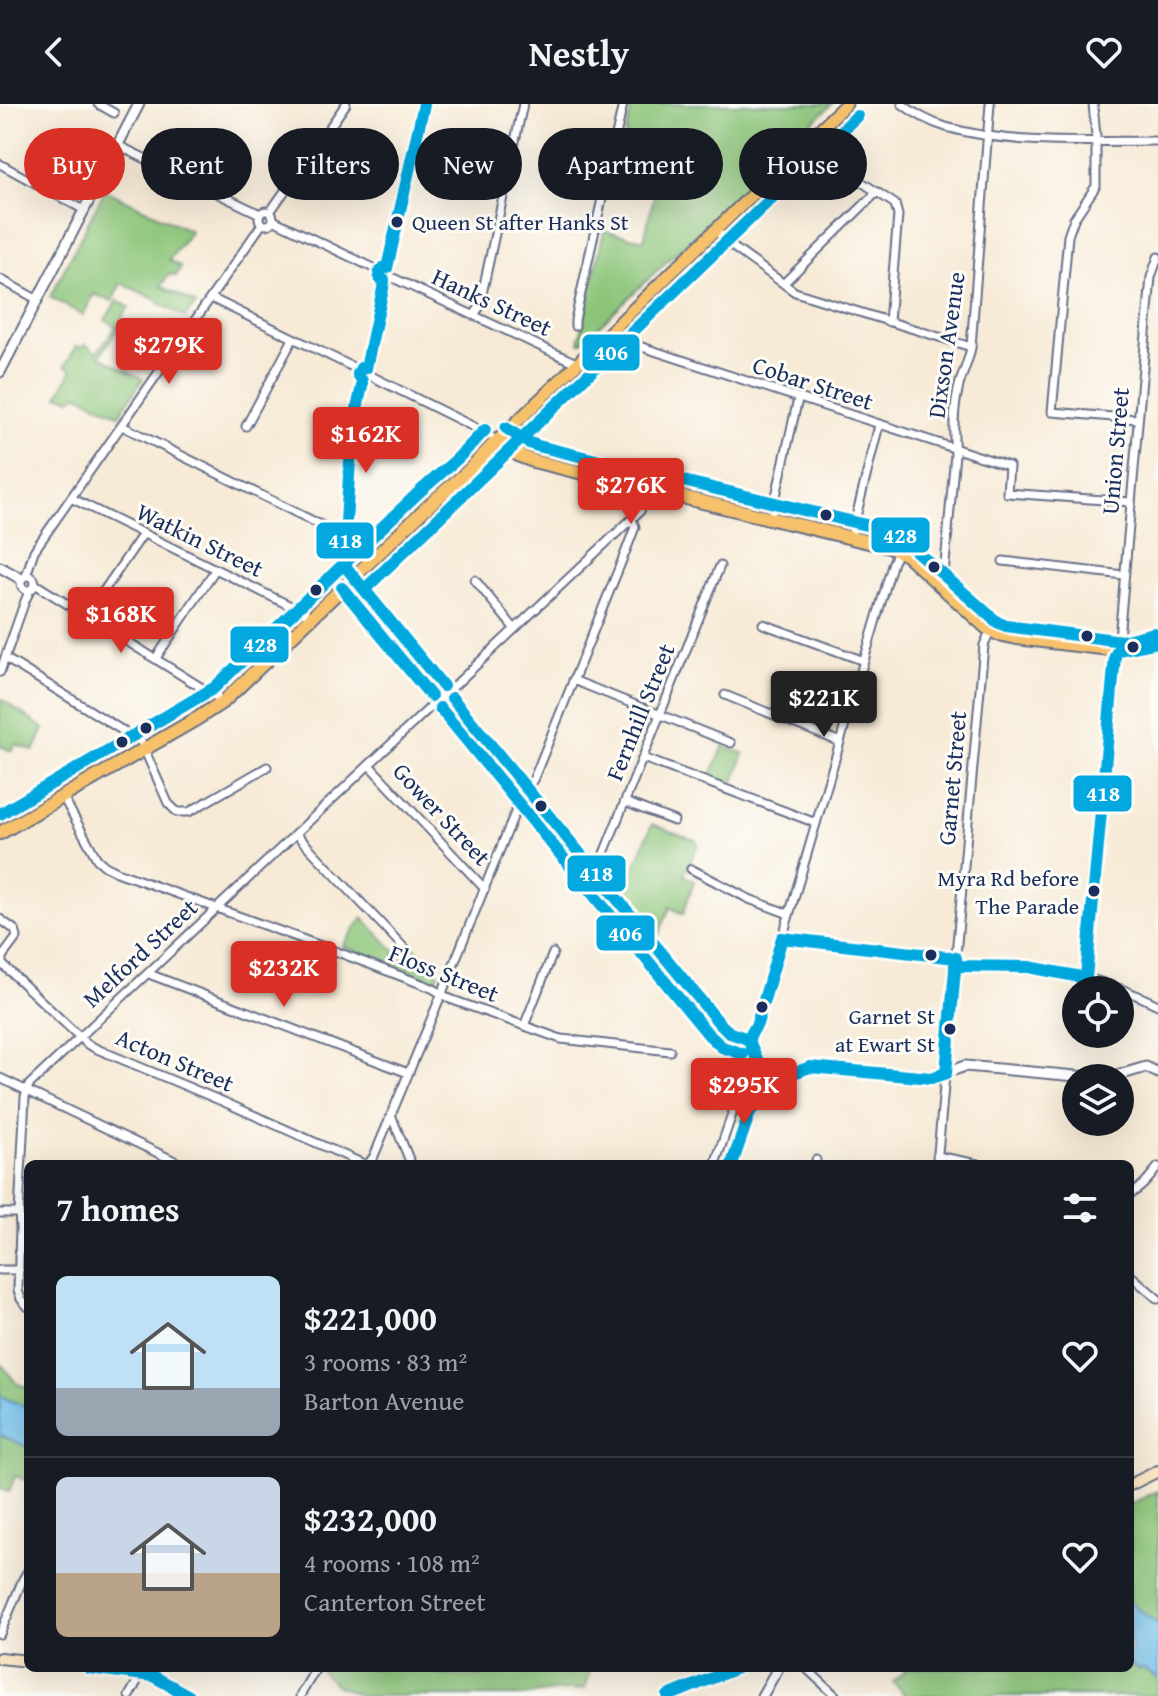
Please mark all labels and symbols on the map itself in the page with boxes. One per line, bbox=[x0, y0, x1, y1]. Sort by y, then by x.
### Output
place label: Queen St after Hanks St bbox=[412, 206, 629, 238]
marker: Queen St after Hanks St bbox=[389, 214, 405, 230]
street label: Hanks Street bbox=[426, 259, 558, 345]
street label: Dixson Avenue bbox=[918, 269, 974, 421]
pin: $279K bbox=[113, 318, 225, 386]
line badge: 406 bbox=[581, 333, 641, 372]
text: 406 bbox=[594, 336, 628, 368]
street label: Cobar Street bbox=[748, 347, 878, 419]
street label: Union Street bbox=[1092, 385, 1138, 516]
pin: $162K bbox=[310, 407, 422, 475]
pin: $276K bbox=[575, 458, 687, 526]
street label: Watkin Street bbox=[130, 494, 270, 586]
unlabelled marker bbox=[818, 507, 834, 523]
line badge: 428 bbox=[870, 516, 931, 554]
text: 428 bbox=[883, 519, 917, 551]
line badge: 418 bbox=[315, 521, 375, 560]
text: 418 bbox=[328, 524, 362, 556]
unlabelled marker bbox=[926, 559, 942, 575]
unlabelled marker bbox=[308, 582, 324, 598]
pin: $168K bbox=[65, 587, 177, 655]
line badge: 428 bbox=[229, 625, 290, 664]
text: 428 bbox=[243, 628, 277, 660]
unlabelled marker bbox=[1079, 628, 1095, 644]
street label: Fernhill Street bbox=[597, 638, 684, 786]
unlabelled marker bbox=[1125, 639, 1141, 655]
pin: $221K bbox=[768, 671, 880, 739]
street label: Garnet Street bbox=[929, 709, 975, 847]
unlabelled marker bbox=[138, 720, 154, 736]
unlabelled marker bbox=[114, 734, 130, 750]
street label: Gower Street bbox=[385, 755, 499, 874]
line badge: 418 bbox=[1072, 774, 1133, 813]
text: 418 bbox=[1086, 777, 1120, 809]
unlabelled marker bbox=[533, 798, 549, 814]
line badge: 418 bbox=[566, 854, 627, 893]
text: 418 bbox=[579, 857, 613, 889]
place label: Myra Rd before The Parade bbox=[938, 862, 1079, 922]
marker: Myra Rd before The Parade bbox=[1086, 883, 1102, 899]
street label: Melford Street bbox=[75, 890, 206, 1016]
line badge: 406 bbox=[595, 914, 656, 952]
text: 406 bbox=[608, 917, 642, 949]
street label: Floss Street bbox=[384, 935, 505, 1011]
pin: $232K bbox=[228, 941, 340, 1009]
unlabelled marker bbox=[923, 947, 939, 963]
unlabelled marker bbox=[754, 999, 770, 1015]
place label: Garnet St at Ewart St bbox=[835, 1000, 935, 1060]
street label: Acton Street bbox=[110, 1019, 240, 1101]
marker: Garnet St at Ewart St bbox=[942, 1021, 958, 1037]
pin: $295K bbox=[688, 1058, 800, 1126]

